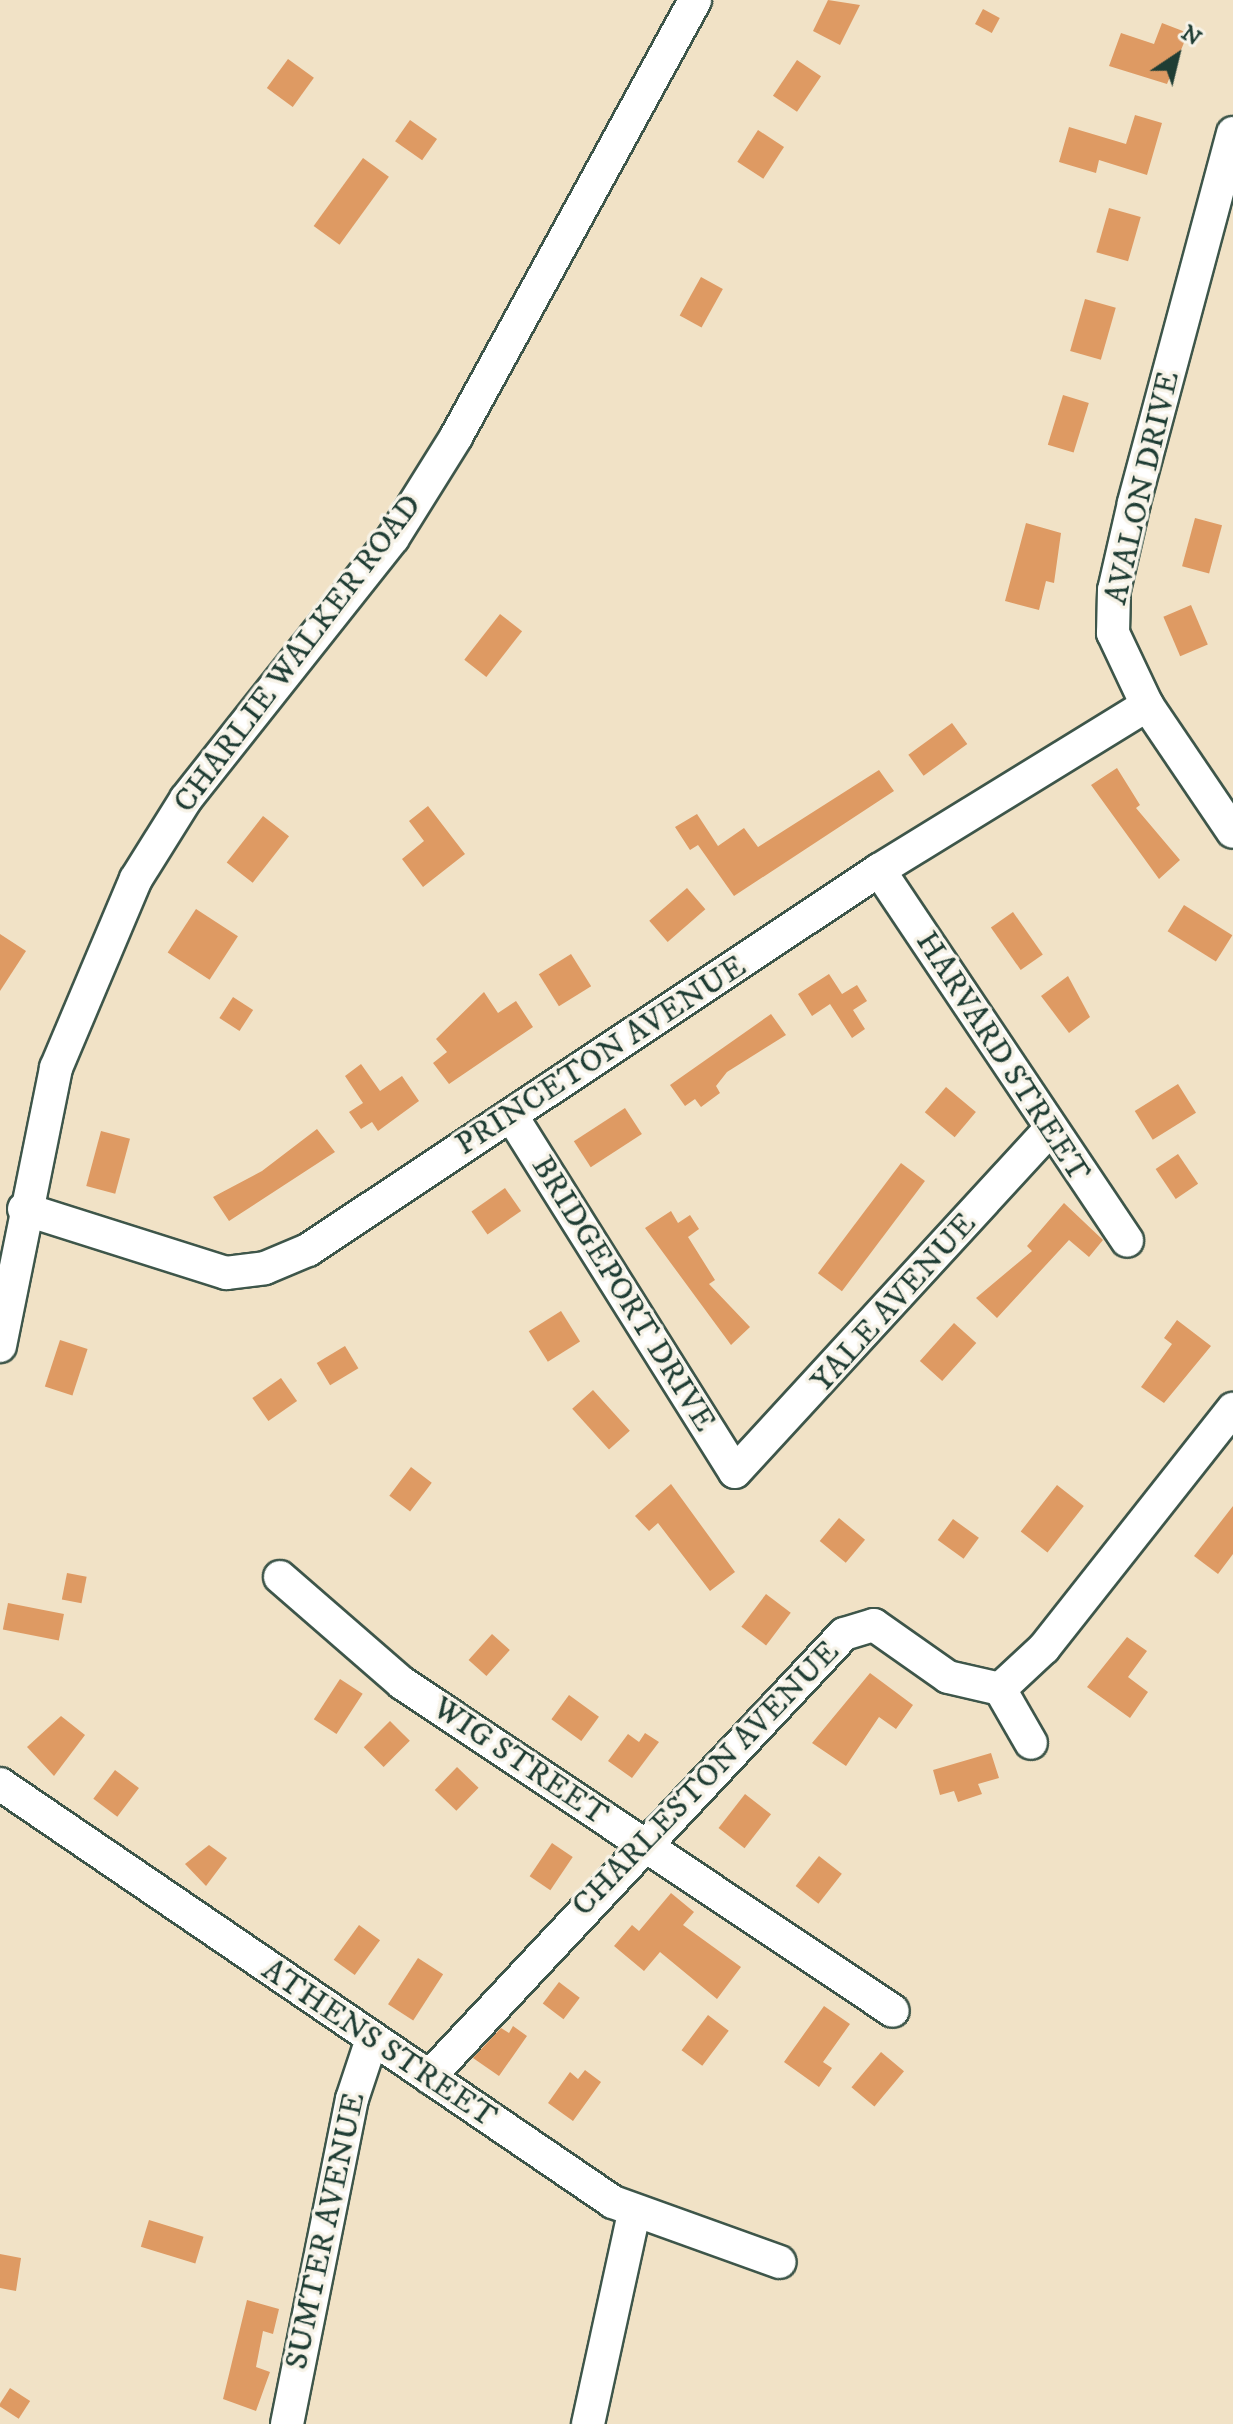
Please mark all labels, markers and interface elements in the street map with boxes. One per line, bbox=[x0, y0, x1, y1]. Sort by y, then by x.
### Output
north arrow bbox=[1137, 16, 1217, 96]
text: N bbox=[1176, 20, 1206, 52]
street label: AVALON DRIVE bbox=[1098, 368, 1188, 608]
street label: CHARLIE WALKER ROAD bbox=[166, 487, 430, 821]
street label: HARVARD STREET bbox=[907, 924, 1097, 1190]
street label: PRINCETON AVENUE bbox=[449, 948, 753, 1164]
street label: BRIDGEPORT DRIVE bbox=[523, 1149, 723, 1439]
street label: YALE AVENUE bbox=[803, 1205, 985, 1401]
street label: CHARLESTON AVENUE bbox=[564, 1633, 848, 1925]
street label: WIG STREET bbox=[425, 1689, 615, 1835]
street label: ATHENS STREET bbox=[254, 1951, 504, 2137]
street label: SUMTER AVENUE bbox=[278, 2089, 374, 2373]

